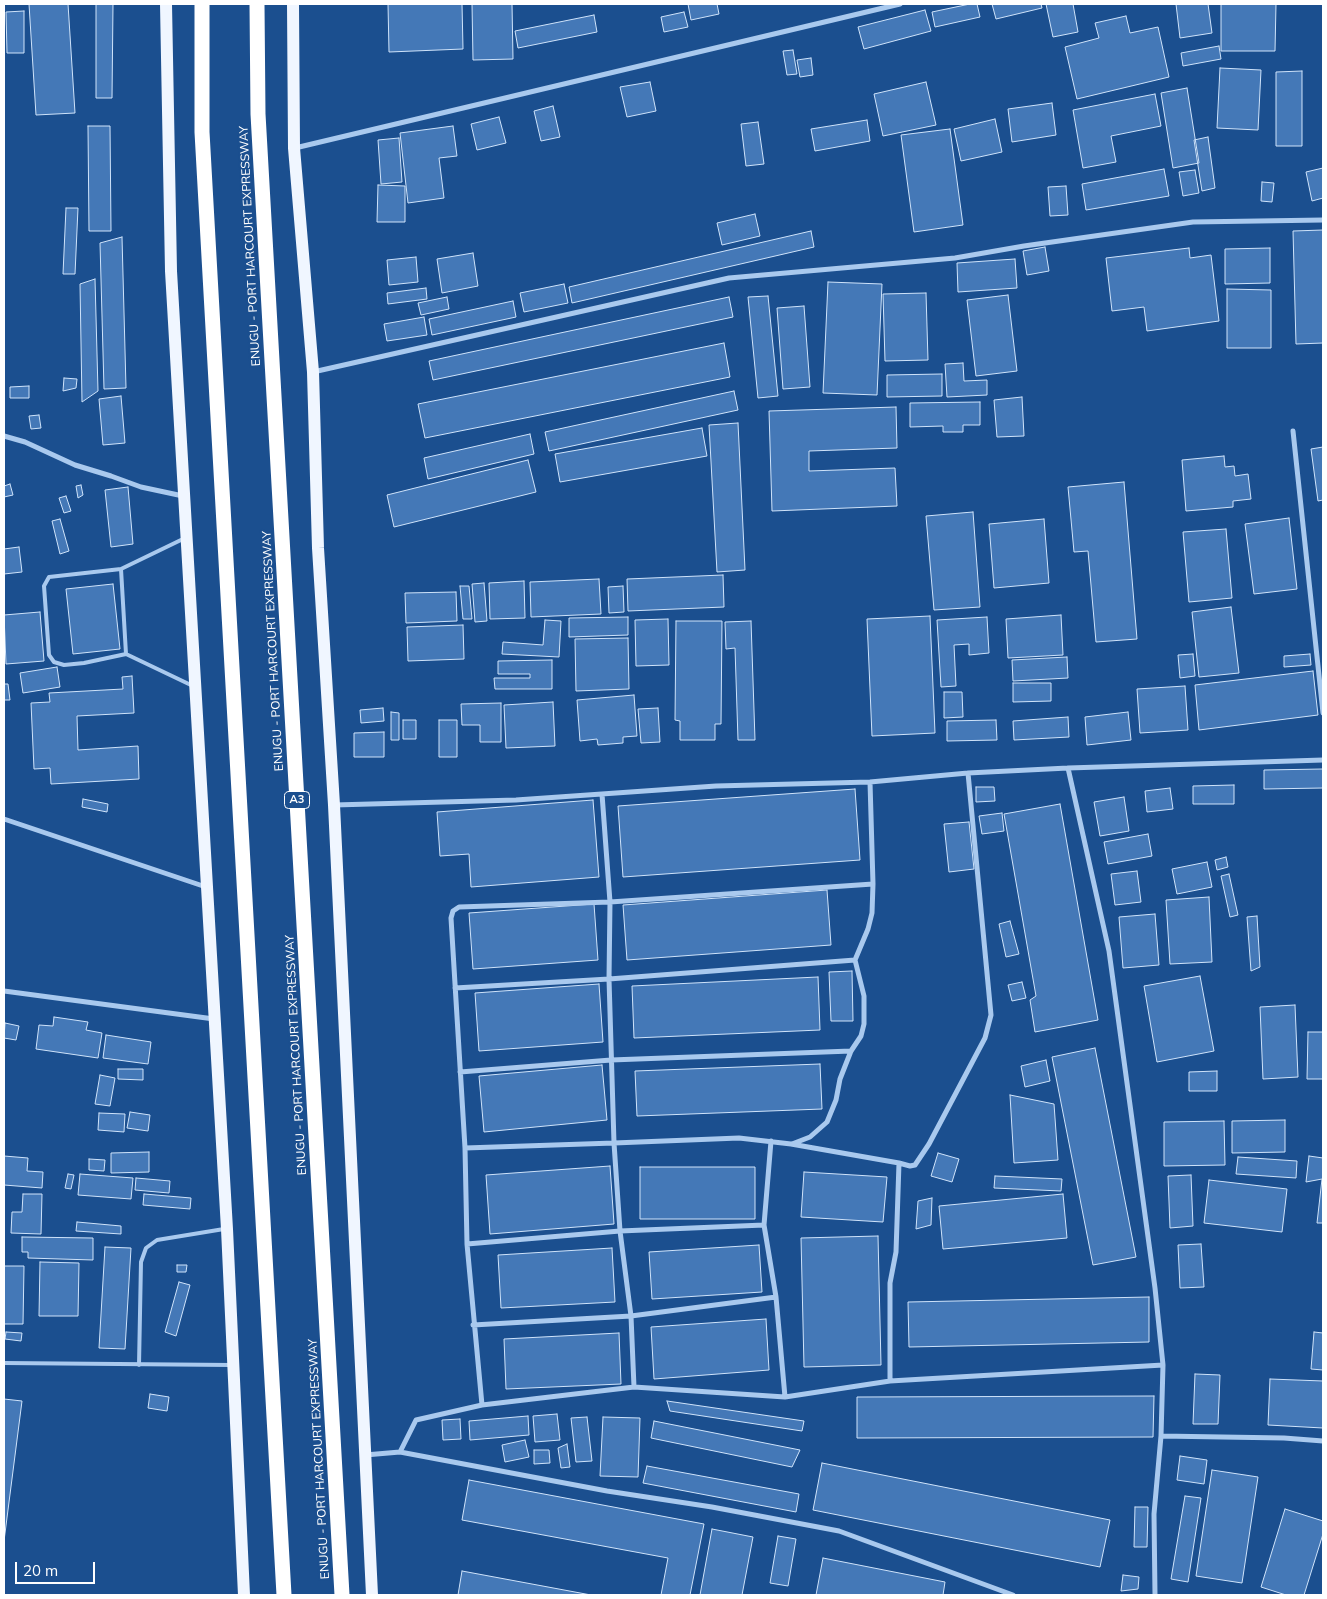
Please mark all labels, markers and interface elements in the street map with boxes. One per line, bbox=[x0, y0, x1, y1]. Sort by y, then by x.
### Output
street label: ENUGU - PORT HARCOURT EXPRESSWAY bbox=[237, 126, 263, 366]
street label: ENUGU - PORT HARCOURT EXPRESSWAY bbox=[260, 531, 286, 771]
road number: A3 bbox=[284, 792, 310, 808]
street label: ENUGU - PORT HARCOURT EXPRESSWAY bbox=[283, 935, 309, 1175]
street label: ENUGU - PORT HARCOURT EXPRESSWAY bbox=[306, 1339, 332, 1579]
scale bar bbox=[18, 1552, 98, 1584]
text: 20 m bbox=[23, 1561, 58, 1580]

